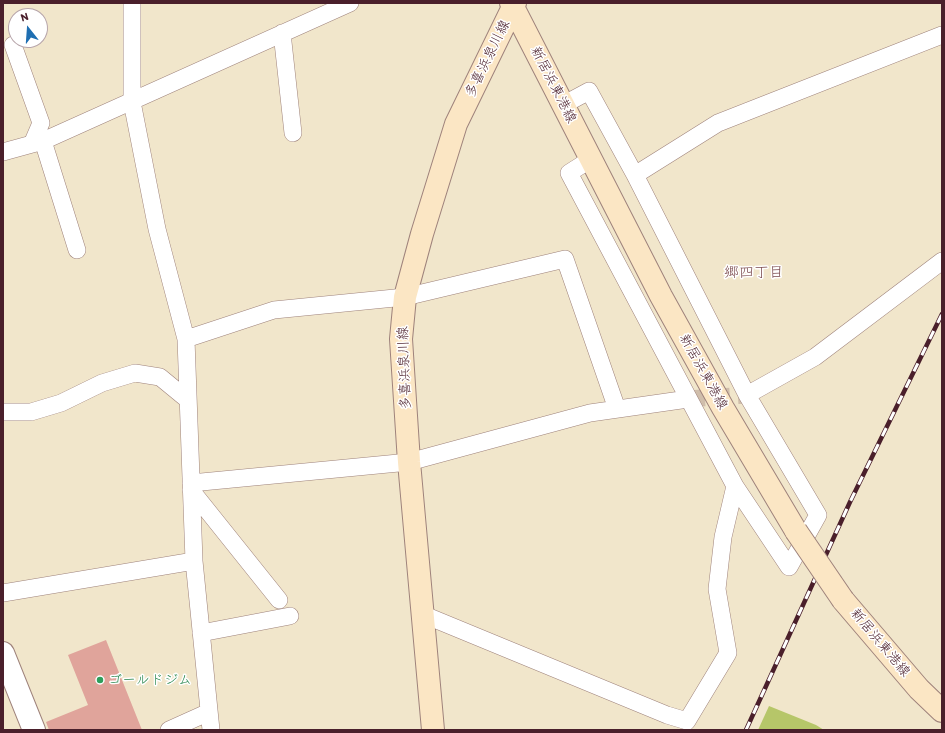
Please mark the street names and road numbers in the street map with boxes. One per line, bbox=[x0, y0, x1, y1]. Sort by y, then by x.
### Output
street label: 多喜浜泉川線 bbox=[462, 18, 514, 100]
street label: 新居浜東港線 bbox=[526, 44, 580, 126]
street label: 多喜浜泉川線 bbox=[395, 326, 415, 410]
street label: 新居浜東港線 bbox=[675, 331, 731, 413]
street label: 新居浜東港線 bbox=[847, 605, 913, 681]

